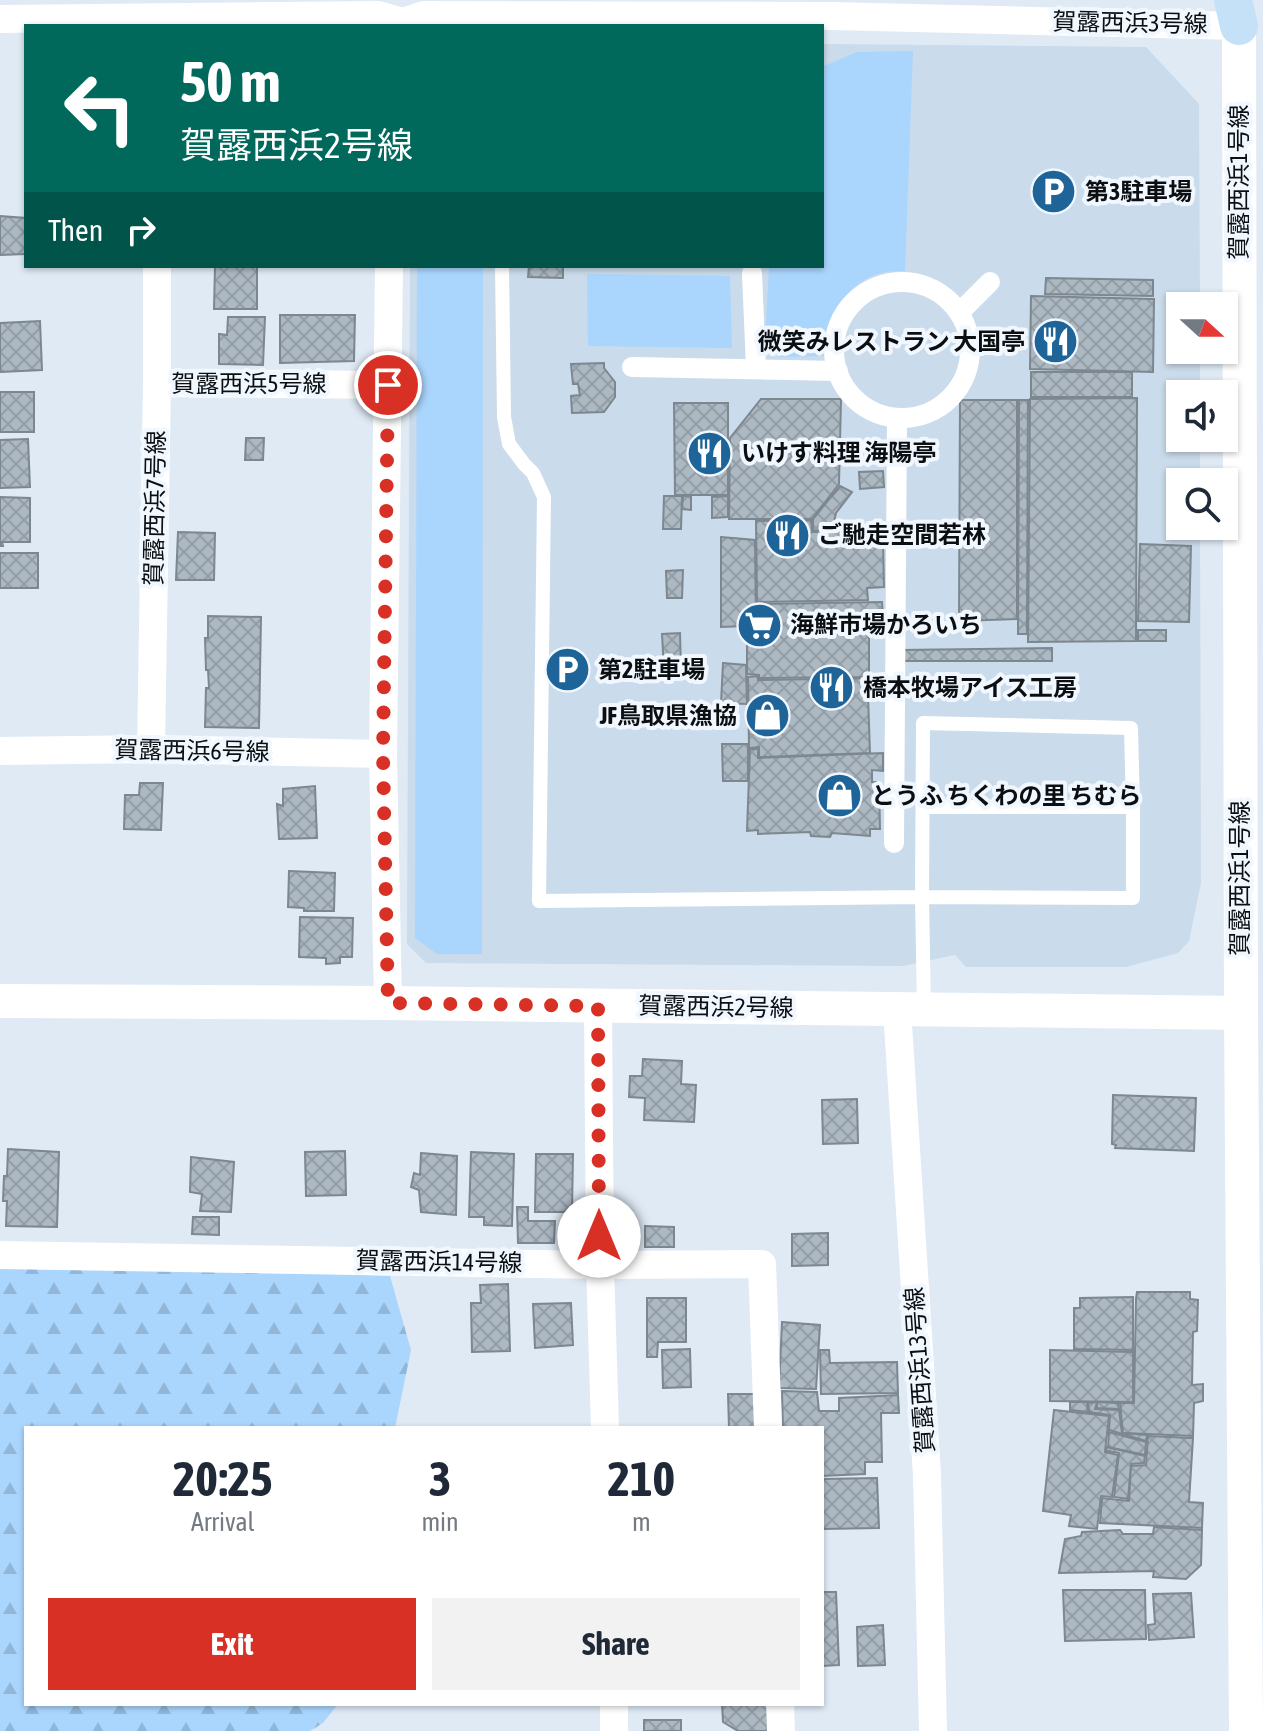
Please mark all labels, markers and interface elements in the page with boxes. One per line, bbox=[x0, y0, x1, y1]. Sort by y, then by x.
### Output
street label: 賀露西浜3号線 bbox=[1052, 8, 1208, 37]
text: 50 m bbox=[180, 50, 281, 114]
icon: left bbox=[48, 56, 152, 160]
street label: 賀露西浜1号線 bbox=[1225, 104, 1252, 260]
text: 賀露西浜2号線 bbox=[180, 124, 413, 166]
parking icon: 第3駐車場 bbox=[1030, 168, 1078, 216]
place label: 第3駐車場 bbox=[1085, 178, 1192, 205]
icon: right bbox=[119, 208, 163, 252]
text: Then bbox=[48, 213, 103, 247]
north arrow bbox=[1166, 292, 1238, 364]
map controls bbox=[1166, 292, 1238, 540]
restaurant icon: 微笑みレストラン 大国亭 bbox=[1032, 318, 1080, 366]
place label: 微笑みレストラン 大国亭 bbox=[758, 328, 1025, 355]
pin bbox=[354, 351, 422, 419]
icon: arrive bbox=[366, 363, 410, 407]
street label: 賀露西浜5号線 bbox=[171, 370, 327, 397]
button: sound bbox=[1166, 380, 1238, 452]
restaurant icon: いけす料理 海陽亭 bbox=[686, 429, 734, 477]
street label: 賀露西浜7号線 bbox=[140, 430, 169, 586]
place label: いけす料理 海陽亭 bbox=[741, 439, 936, 466]
button: search bbox=[1166, 468, 1238, 540]
restaurant icon: ご馳走空間若林 bbox=[763, 511, 811, 559]
place label: ご馳走空間若林 bbox=[818, 521, 986, 548]
supermarket icon: 海鮮市場かろいち bbox=[735, 601, 783, 649]
place label: 海鮮市場かろいち bbox=[790, 611, 982, 638]
parking icon: 第2駐車場 bbox=[543, 646, 591, 694]
place label: 第2駐車場 bbox=[598, 656, 705, 683]
restaurant icon: 橋本牧場アイス工房 bbox=[808, 664, 856, 712]
place label: 橋本牧場アイス工房 bbox=[863, 674, 1077, 701]
shop icon: JF鳥取県漁協 bbox=[744, 692, 792, 740]
place label: JF鳥取県漁協 bbox=[599, 702, 737, 729]
street label: 賀露西浜6号線 bbox=[114, 736, 270, 765]
shop icon: とうふ ちくわの里 ちむら bbox=[816, 772, 864, 820]
place label: とうふ ちくわの里 ちむら bbox=[871, 782, 1142, 809]
street label: 賀露西浜1号線 bbox=[1226, 800, 1253, 956]
street label: 賀露西浜2号線 bbox=[638, 992, 794, 1021]
position arrow bbox=[557, 1194, 641, 1278]
street label: 賀露西浜14号線 bbox=[356, 1247, 523, 1276]
street label: 賀露西浜13号線 bbox=[900, 1286, 939, 1454]
text: 20:25 bbox=[173, 1451, 273, 1506]
text: 3 bbox=[429, 1451, 451, 1506]
text: 210 bbox=[608, 1451, 675, 1506]
text: Arrival bbox=[191, 1507, 254, 1537]
text: min bbox=[421, 1507, 459, 1537]
text: m bbox=[632, 1507, 651, 1537]
button: Exit bbox=[48, 1598, 416, 1690]
button: Share bbox=[432, 1598, 800, 1690]

